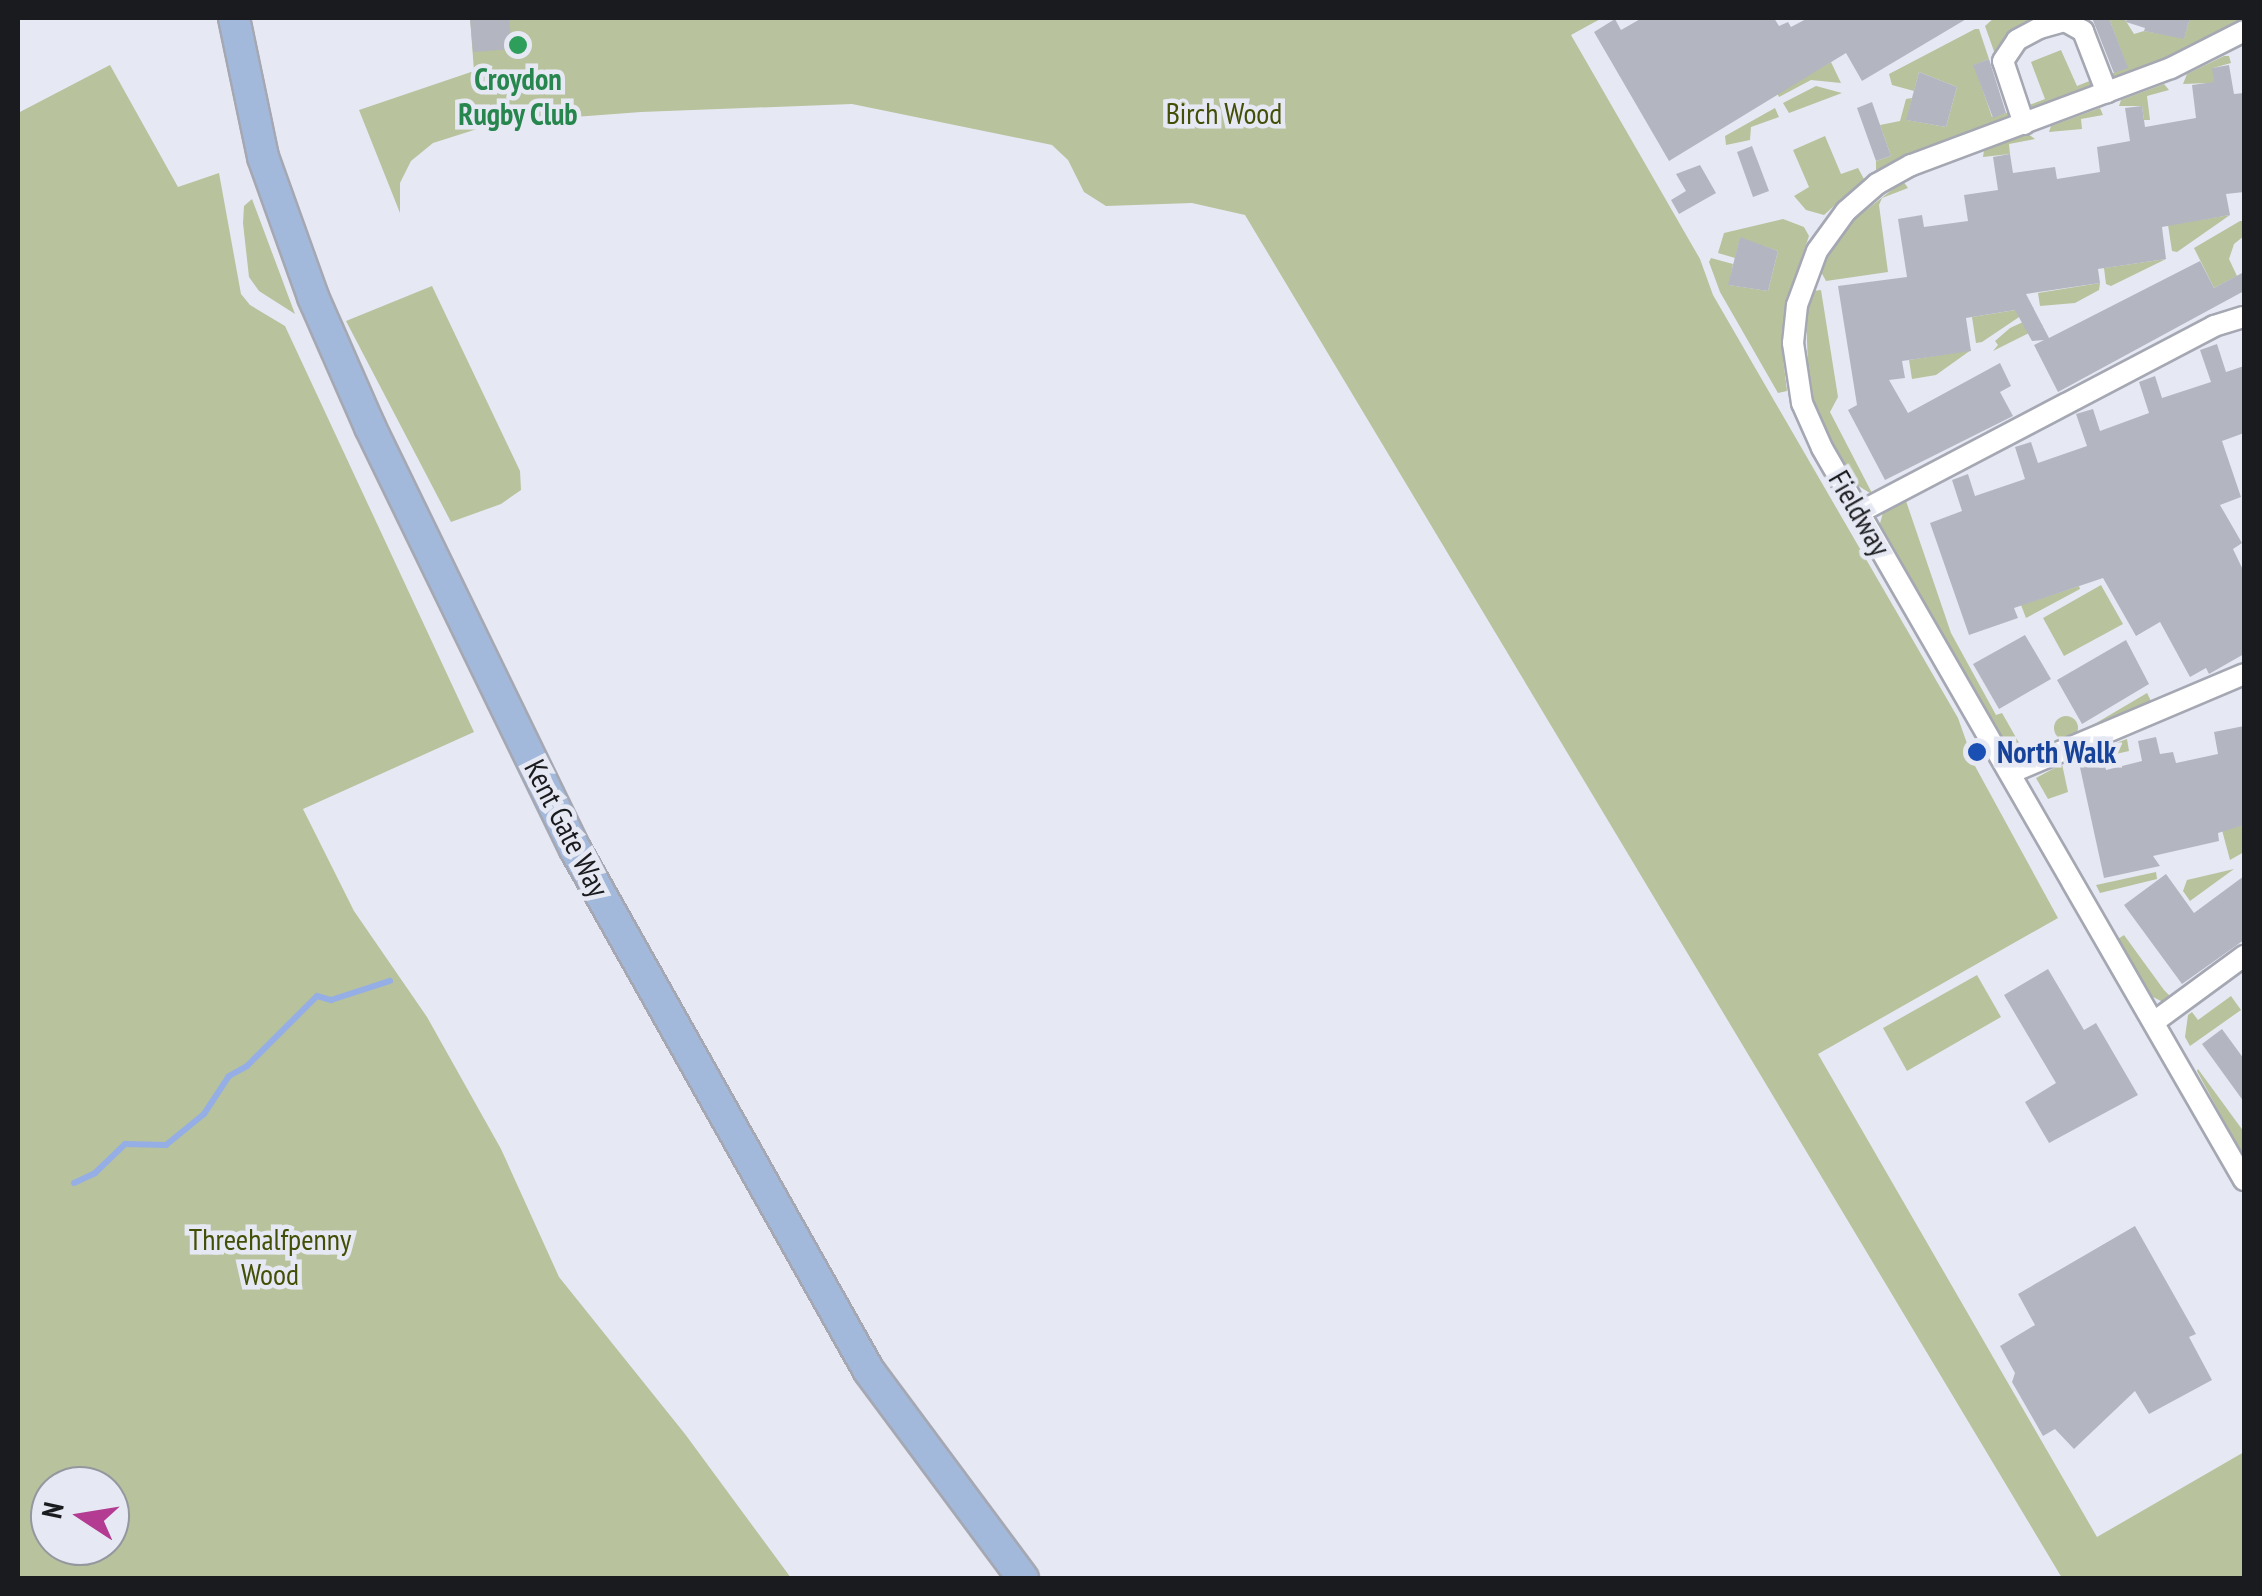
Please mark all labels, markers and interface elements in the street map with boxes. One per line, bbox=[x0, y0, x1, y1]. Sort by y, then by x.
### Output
marker: Croydon Rugby Club bbox=[507, 34, 529, 56]
place label: Croydon Rugby Club bbox=[458, 61, 578, 132]
park label: Birch Wood bbox=[1165, 95, 1283, 131]
street label: Fieldway bbox=[1821, 464, 1899, 562]
place label: North Walk bbox=[1997, 734, 2117, 770]
marker: North Walk bbox=[1966, 741, 1988, 763]
street label: Kent Gate Way bbox=[517, 753, 617, 903]
park label: Threehalfpenny Wood bbox=[189, 1221, 351, 1292]
north arrow bbox=[30, 1466, 130, 1566]
text: N bbox=[32, 1499, 72, 1521]

